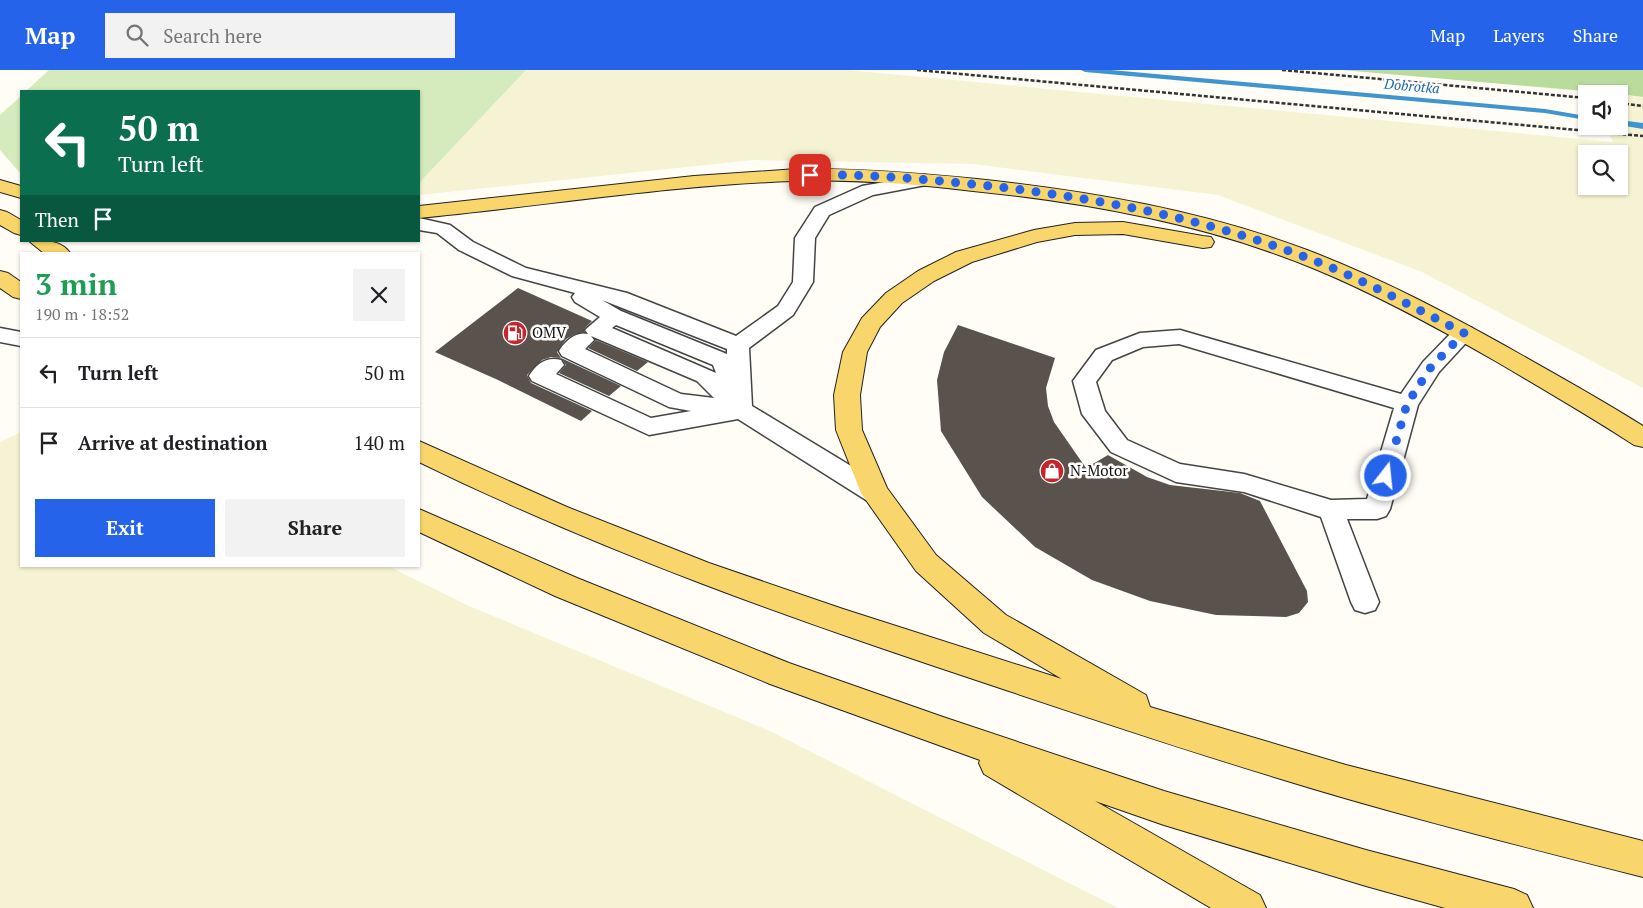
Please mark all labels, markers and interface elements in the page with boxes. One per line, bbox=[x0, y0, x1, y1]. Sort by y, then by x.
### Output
search box bbox=[105, 13, 455, 58]
text: Map bbox=[25, 19, 75, 51]
icon: search bbox=[123, 21, 151, 49]
text: Search here bbox=[163, 23, 262, 48]
text: Map bbox=[1430, 23, 1465, 47]
text: Layers bbox=[1493, 23, 1545, 47]
text: Share bbox=[1573, 23, 1618, 47]
water label: Dobrotka bbox=[1383, 74, 1441, 97]
map controls bbox=[1578, 85, 1628, 195]
button: sound bbox=[1578, 85, 1628, 135]
text: 50 m bbox=[118, 105, 199, 151]
icon: left bbox=[35, 110, 100, 175]
button: search bbox=[1578, 145, 1628, 195]
text: Turn left bbox=[118, 149, 204, 178]
pin bbox=[789, 154, 831, 196]
icon: arrive bbox=[796, 161, 824, 189]
icon: arrive bbox=[89, 205, 117, 233]
text: Then bbox=[35, 207, 79, 232]
text: 3 min bbox=[35, 264, 117, 304]
button: close bbox=[353, 269, 405, 321]
text: 190 m · 18:52 bbox=[35, 303, 129, 325]
fuel station icon: OMV bbox=[502, 320, 528, 346]
place label: OMV bbox=[532, 322, 567, 342]
icon: left bbox=[35, 359, 63, 387]
text: Turn left bbox=[78, 360, 159, 385]
text: 50 m bbox=[364, 360, 405, 385]
icon: arrive bbox=[35, 429, 63, 457]
text: Arrive at destination bbox=[78, 430, 267, 455]
text: 140 m bbox=[354, 430, 405, 455]
position arrow bbox=[1359, 449, 1411, 501]
shop icon: N-Motor bbox=[1039, 458, 1065, 484]
place label: N-Motor bbox=[1070, 460, 1128, 480]
button: Exit bbox=[35, 499, 215, 557]
button: Share bbox=[225, 499, 405, 557]

